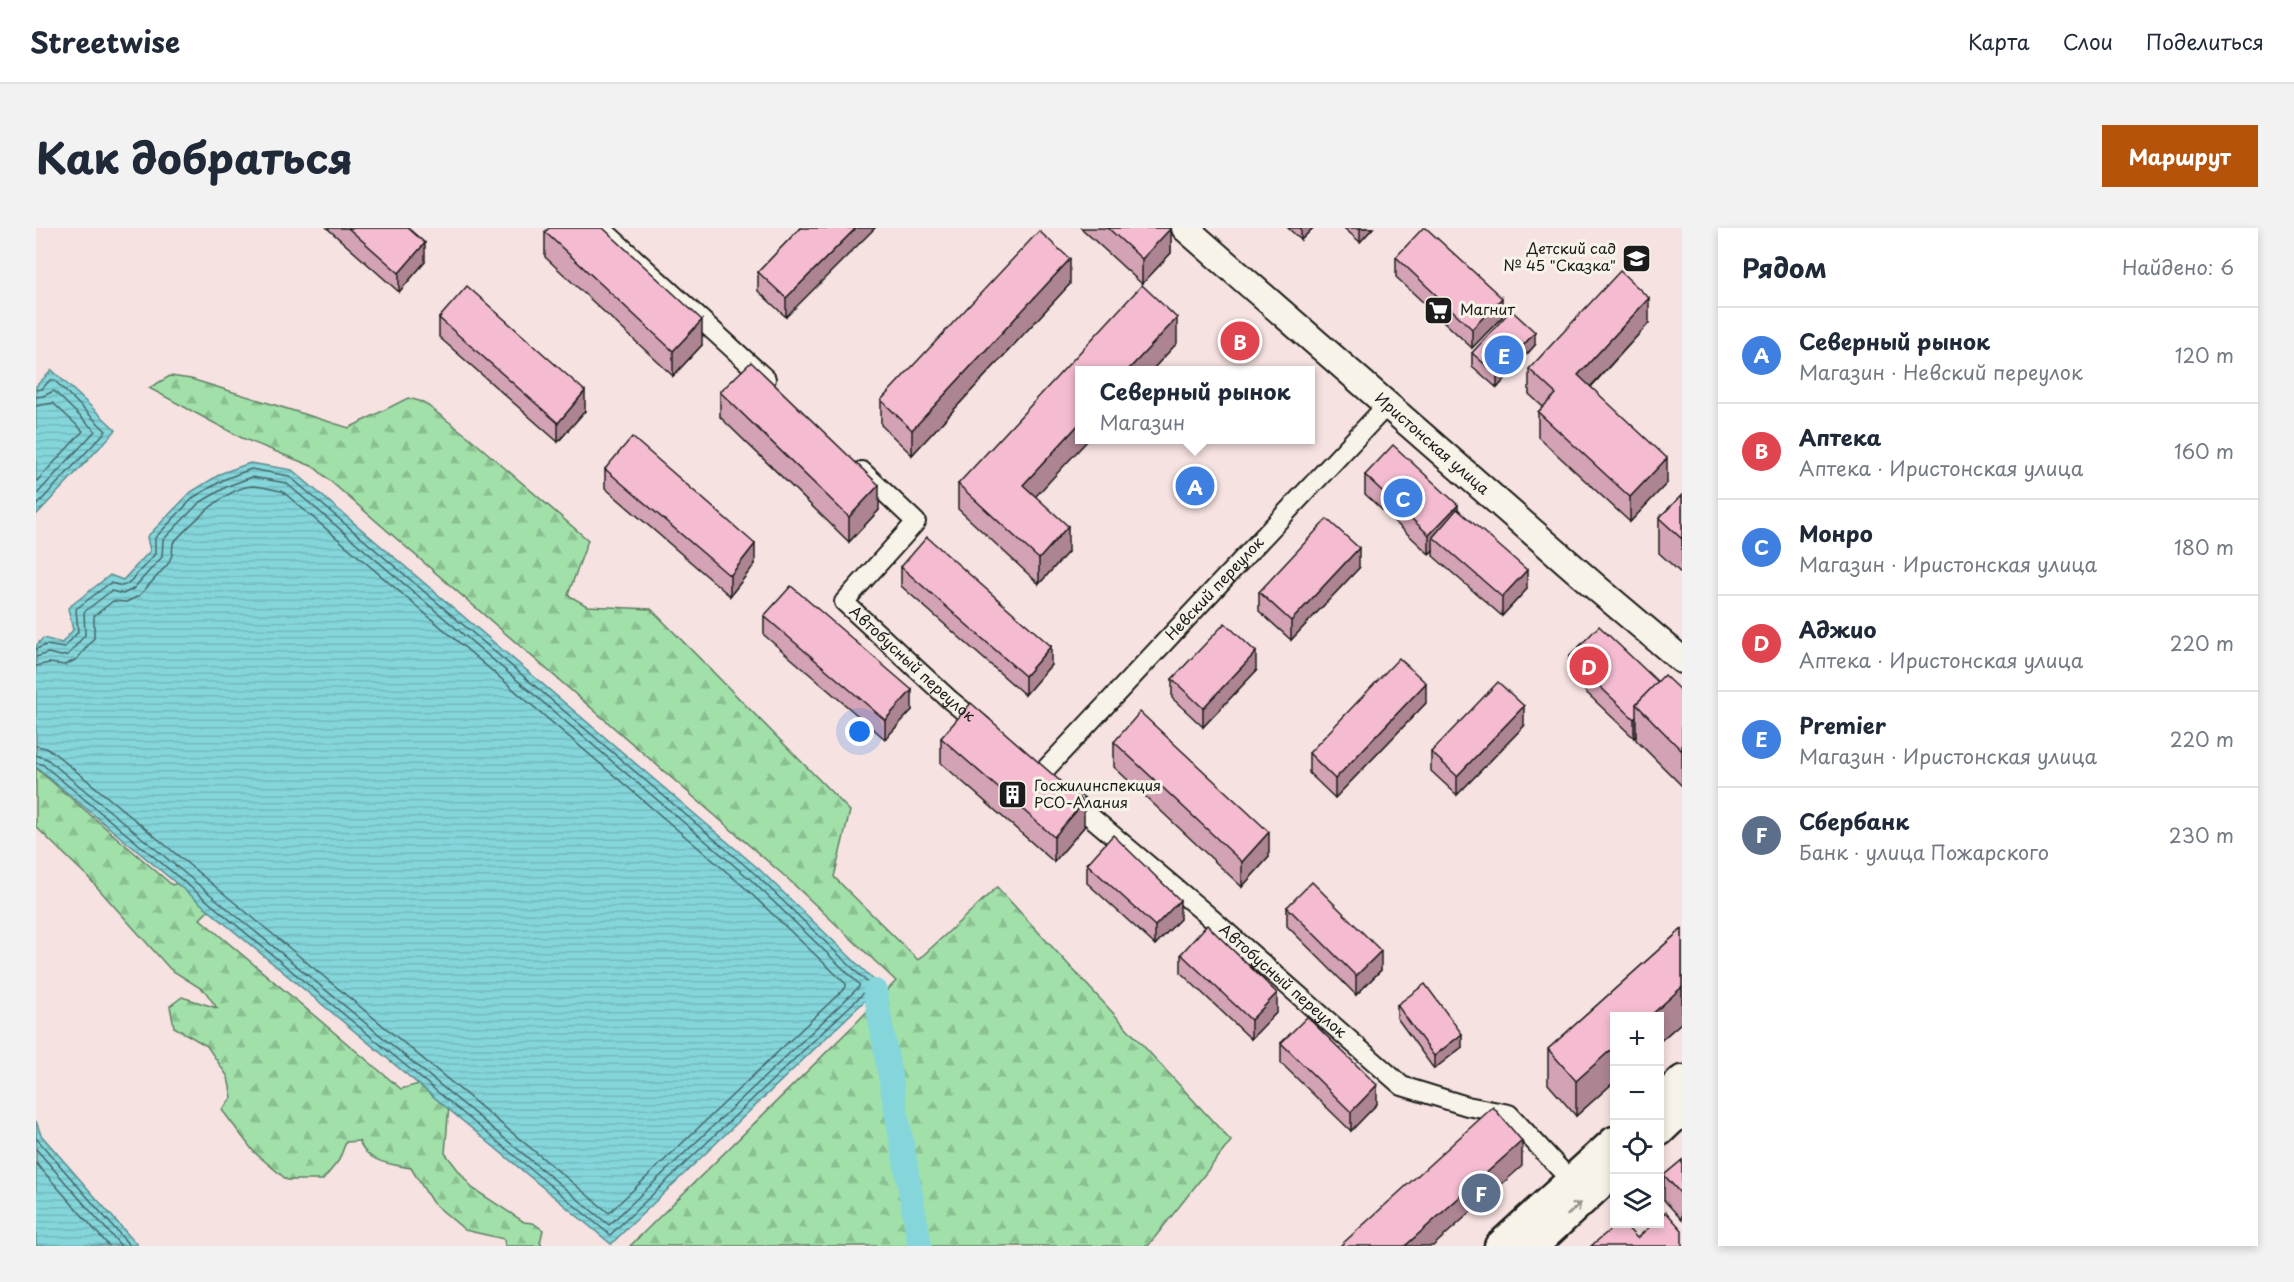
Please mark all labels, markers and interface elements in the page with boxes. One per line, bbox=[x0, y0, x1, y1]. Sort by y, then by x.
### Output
text: Streetwise bbox=[30, 20, 180, 63]
text: Карта bbox=[1968, 25, 2030, 57]
text: Слои bbox=[2063, 25, 2113, 57]
text: Поделиться bbox=[2146, 25, 2264, 57]
text: Как добраться bbox=[36, 125, 353, 188]
button: Маршрут bbox=[2102, 125, 2258, 187]
place label: Детский сад № 45 "Сказка" bbox=[1503, 236, 1616, 276]
school or university icon: Детский сад № 45 "Сказка" bbox=[1621, 242, 1653, 274]
text: Рядом bbox=[1742, 248, 1827, 287]
text: Найдено: 6 bbox=[2122, 252, 2234, 282]
supermarket icon: Магнит bbox=[1423, 294, 1455, 326]
place label: Магнит bbox=[1460, 297, 1515, 320]
pin: B bbox=[1220, 318, 1260, 364]
text: Северный рынок bbox=[1799, 324, 1990, 357]
pin: E bbox=[1484, 332, 1524, 378]
text: A bbox=[1754, 340, 1769, 370]
text: 120 m bbox=[2175, 340, 2234, 370]
text: Магазин · Невский переулок bbox=[1799, 357, 2083, 387]
popup bbox=[1075, 366, 1315, 444]
text: Северный рынок bbox=[1100, 374, 1290, 407]
street label: Иристонская улица bbox=[1371, 386, 1496, 500]
text: Магазин bbox=[1100, 407, 1185, 437]
text: Аптека bbox=[1799, 420, 1881, 453]
text: B bbox=[1755, 436, 1768, 466]
text: 160 m bbox=[2174, 436, 2234, 466]
text: Аптека · Иристонская улица bbox=[1799, 453, 2083, 483]
pin: A bbox=[1176, 464, 1214, 508]
pin: C bbox=[1384, 476, 1422, 520]
text: Монро bbox=[1799, 516, 1873, 549]
street label: Невский переулок bbox=[1159, 531, 1268, 645]
text: C bbox=[1754, 532, 1769, 562]
text: 180 m bbox=[2174, 532, 2234, 562]
text: Магазин · Иристонская улица bbox=[1799, 549, 2097, 579]
street label: Автобусный переулок bbox=[845, 600, 981, 726]
text: Аджио bbox=[1799, 612, 1876, 645]
text: D bbox=[1754, 628, 1769, 658]
text: 220 m bbox=[2170, 628, 2234, 658]
pin: D bbox=[1570, 644, 1608, 688]
text: Аптека · Иристонская улица bbox=[1799, 645, 2083, 675]
text: Premier bbox=[1799, 708, 1886, 741]
your location bbox=[845, 717, 874, 746]
text: E bbox=[1755, 724, 1768, 754]
text: 220 m bbox=[2170, 724, 2234, 754]
text: Магазин · Иристонская улица bbox=[1799, 741, 2097, 771]
place label: Госжилинспекция РСО-Алания bbox=[1034, 773, 1161, 813]
building icon: Госжилинспекция РСО-Алания bbox=[997, 779, 1029, 811]
text: Сбербанк bbox=[1799, 804, 1909, 837]
text: F bbox=[1756, 820, 1767, 850]
text: 230 m bbox=[2169, 820, 2234, 850]
text: Банк · улица Пожарского bbox=[1799, 837, 2049, 867]
street label: Автобусный переулок bbox=[1215, 918, 1353, 1043]
map controls bbox=[1610, 1012, 1664, 1228]
button: + bbox=[1610, 1012, 1664, 1066]
button: − bbox=[1610, 1066, 1664, 1120]
button: locate bbox=[1610, 1120, 1664, 1174]
pin: F bbox=[1462, 1170, 1500, 1216]
button: layers bbox=[1610, 1174, 1664, 1228]
one-way arrow bbox=[1567, 1202, 1582, 1216]

